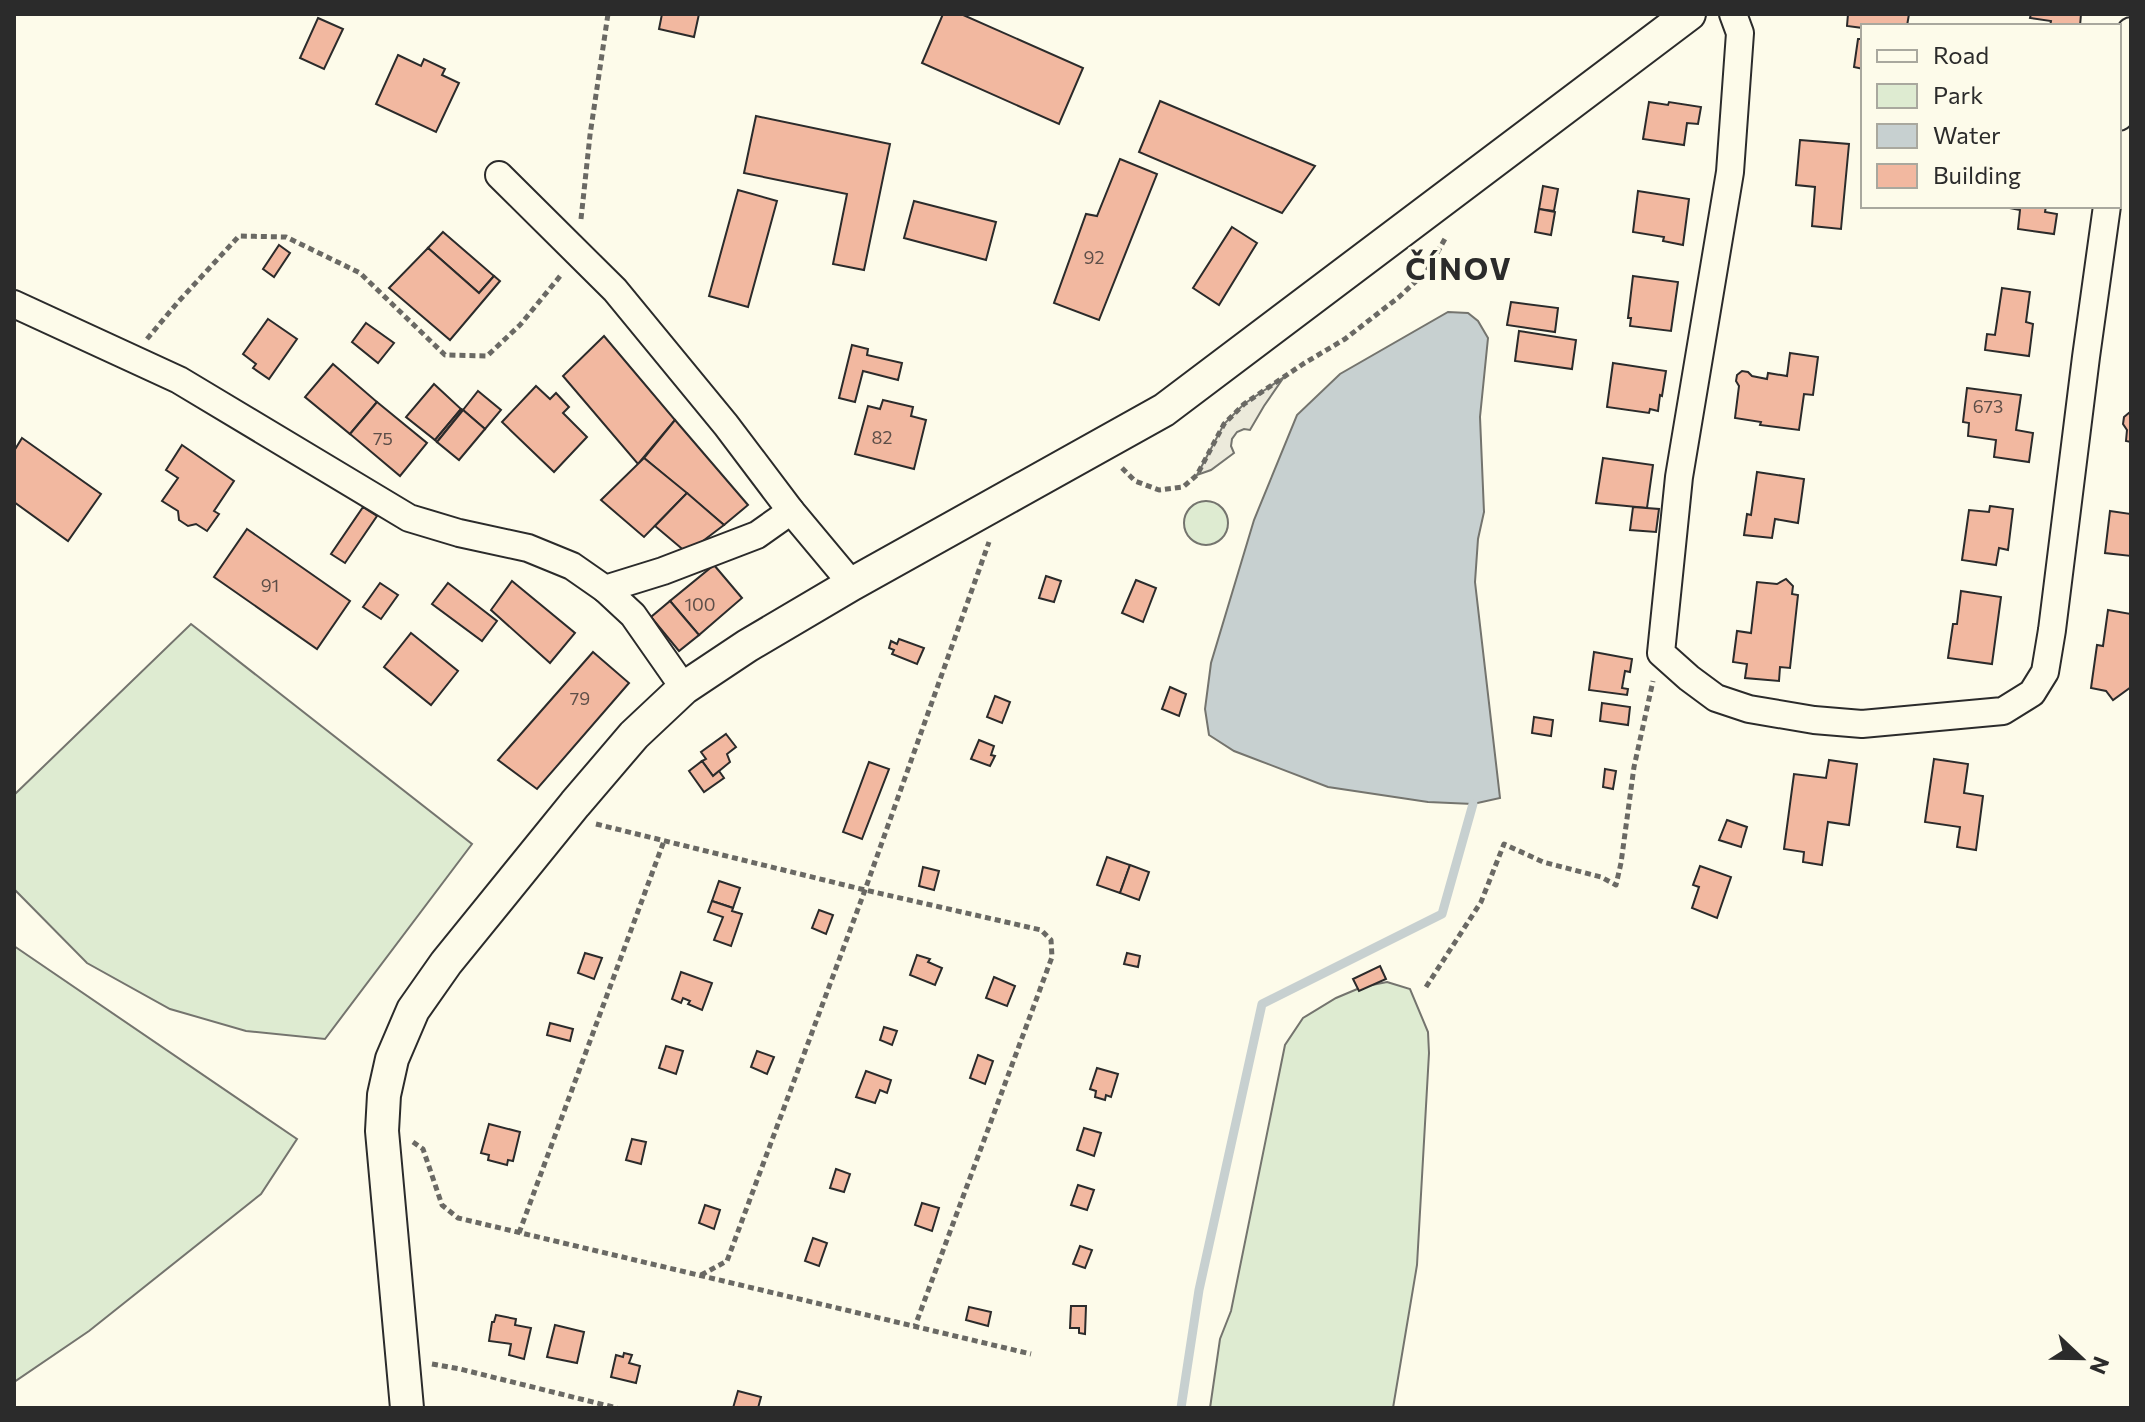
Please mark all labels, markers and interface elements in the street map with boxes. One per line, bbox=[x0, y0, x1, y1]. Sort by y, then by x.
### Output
legend bbox=[1861, 24, 2121, 208]
text: Road bbox=[1933, 40, 1989, 69]
text: Park bbox=[1933, 80, 1983, 109]
text: Water bbox=[1933, 120, 2001, 149]
text: Building bbox=[1933, 160, 2021, 189]
house number: 92 bbox=[1084, 246, 1104, 268]
district label: ČÍNOV bbox=[1405, 249, 1513, 286]
house number: 673 bbox=[1973, 395, 2003, 417]
house number: 82 bbox=[872, 426, 892, 448]
house number: 75 bbox=[373, 427, 393, 449]
house number: 91 bbox=[261, 574, 279, 596]
house number: 100 bbox=[684, 593, 716, 615]
house number: 79 bbox=[570, 687, 590, 709]
north arrow bbox=[2041, 1318, 2121, 1398]
text: N bbox=[2084, 1353, 2116, 1378]

